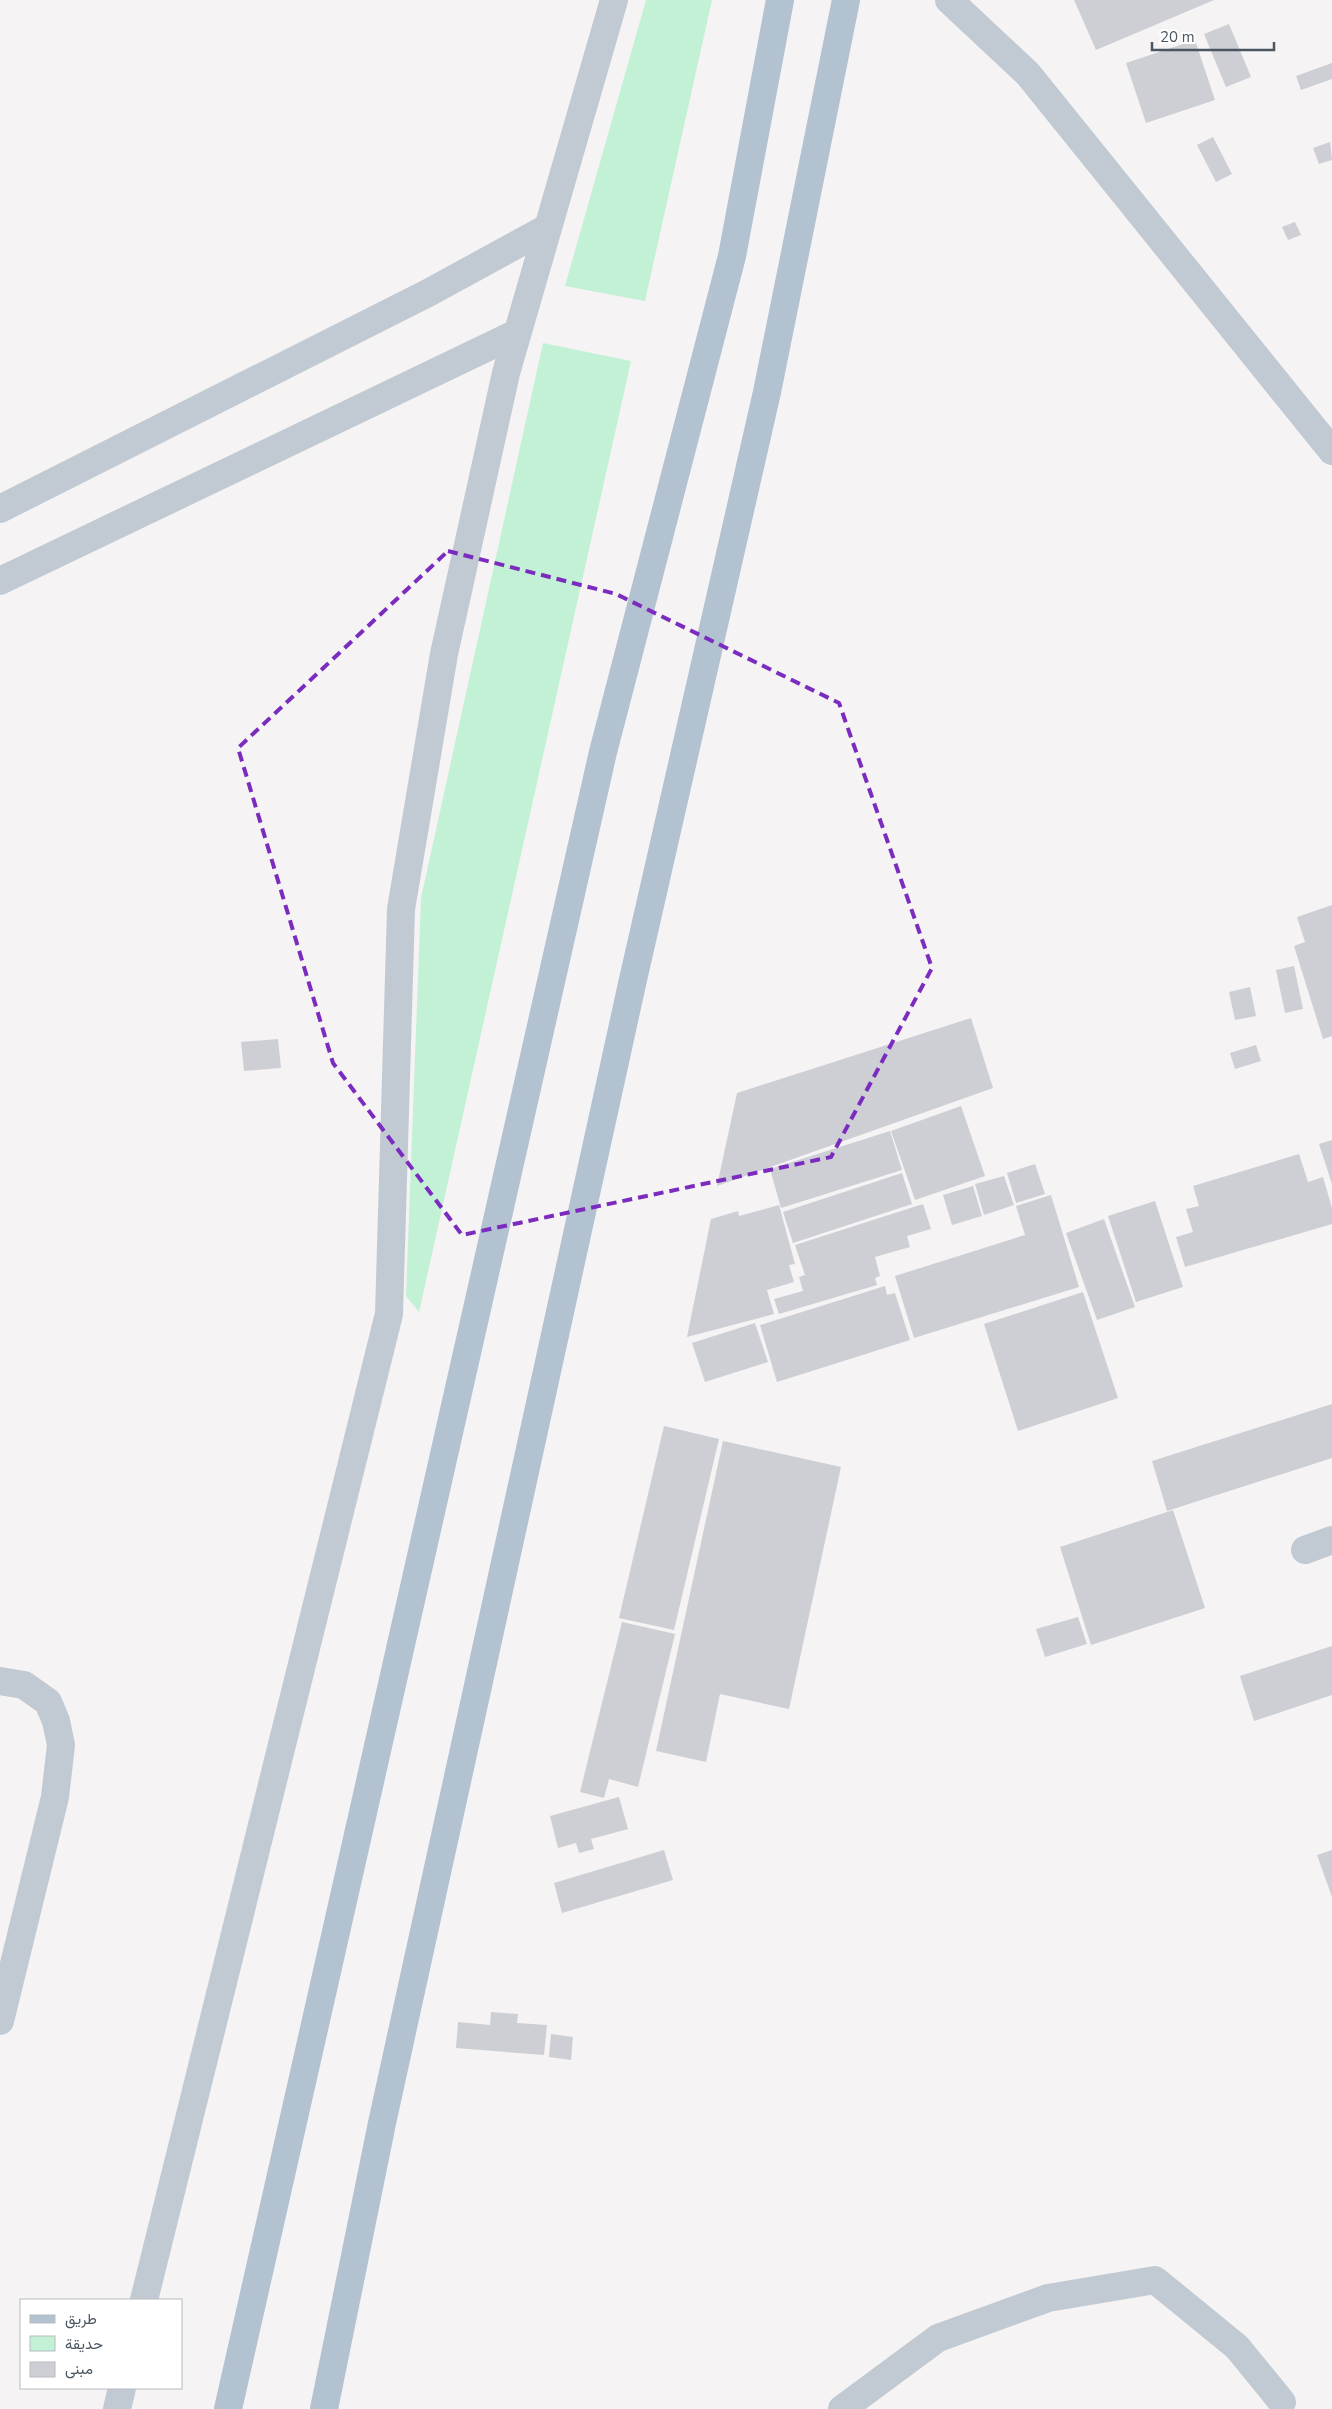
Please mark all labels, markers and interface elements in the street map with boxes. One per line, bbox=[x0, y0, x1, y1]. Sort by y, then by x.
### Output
scale bar bbox=[1152, 20, 1274, 52]
text: 20 m bbox=[1160, 27, 1195, 47]
legend bbox=[20, 2299, 182, 2389]
text: طريق bbox=[65, 2309, 97, 2329]
text: حديقة bbox=[65, 2334, 103, 2354]
text: مبنى bbox=[65, 2359, 93, 2379]

